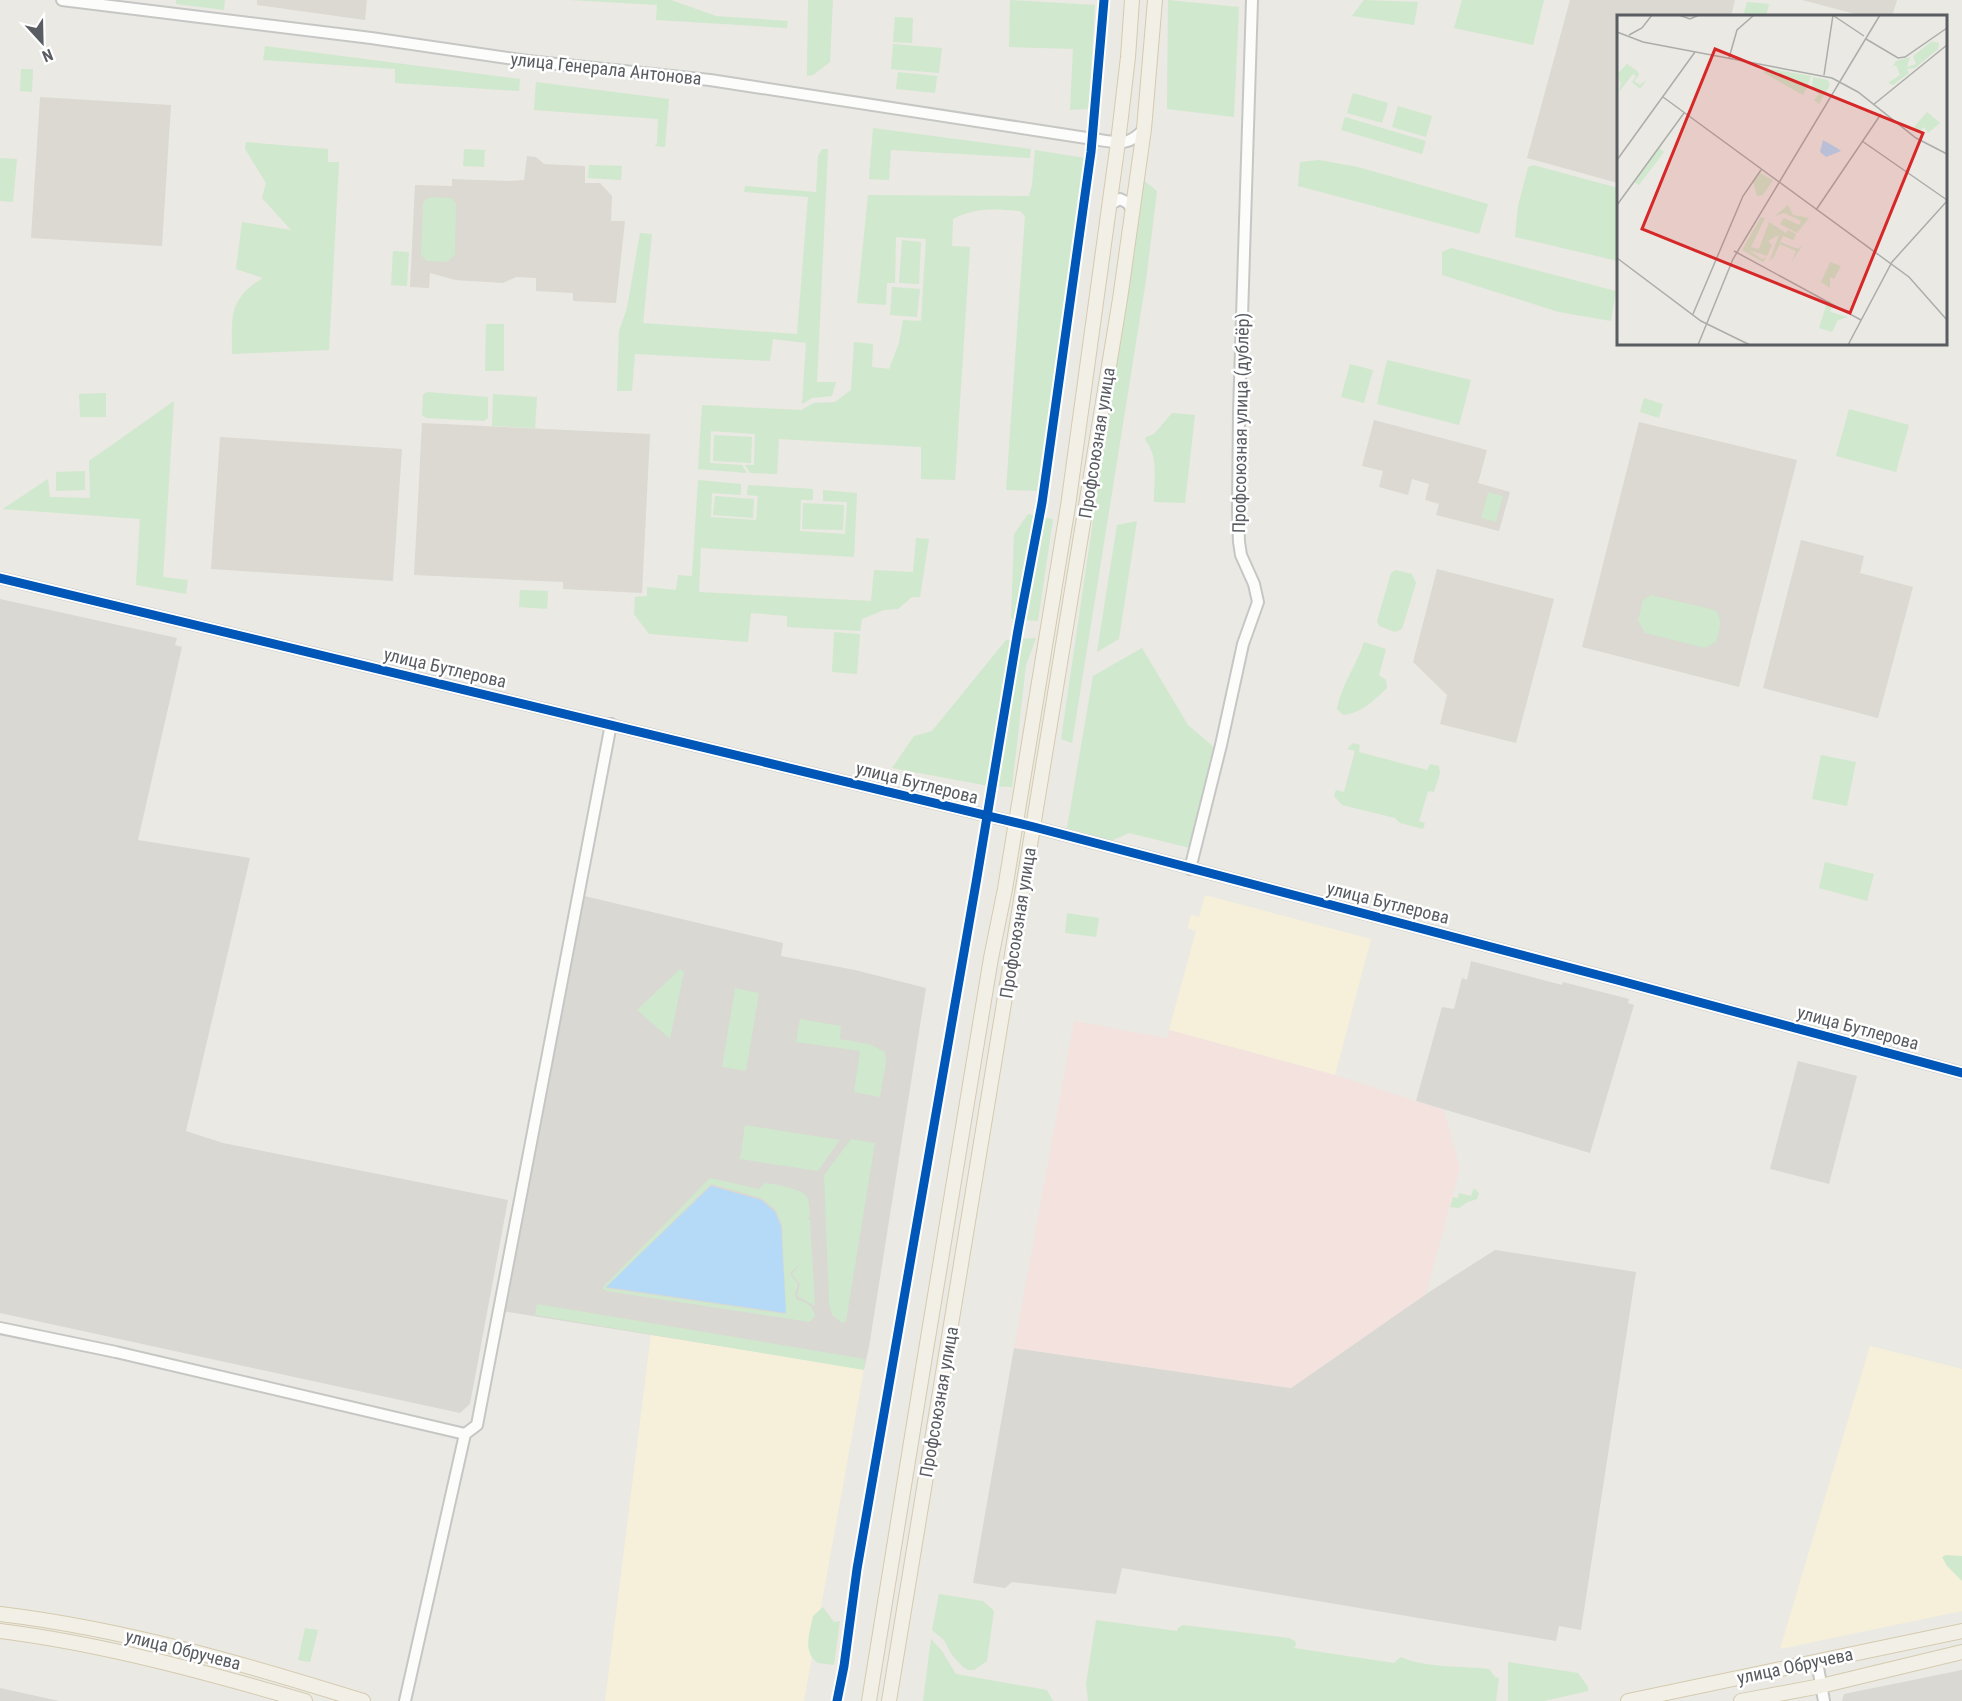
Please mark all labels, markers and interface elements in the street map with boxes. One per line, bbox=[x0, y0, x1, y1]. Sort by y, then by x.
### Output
north arrow bbox=[12, 12, 72, 72]
inset map bbox=[1617, 15, 1947, 345]
text: N bbox=[39, 45, 56, 66]
street label: улица Генерала Антонова bbox=[509, 48, 703, 89]
street label: Профсоюзная улица (дублёр) bbox=[1228, 313, 1254, 533]
street label: Профсоюзная улица bbox=[1074, 366, 1119, 520]
street label: улица Бутлерова bbox=[382, 643, 508, 692]
street label: улица Бутлерова bbox=[854, 757, 980, 808]
street label: Профсоюзная улица bbox=[995, 846, 1040, 1000]
street label: улица Бутлерова bbox=[1325, 877, 1451, 928]
street label: улица Бутлерова bbox=[1795, 1001, 1921, 1054]
street label: Профсоюзная улица bbox=[915, 1325, 962, 1479]
street label: улица Обручева bbox=[123, 1625, 243, 1674]
street label: улица Обручева bbox=[1735, 1643, 1855, 1688]

